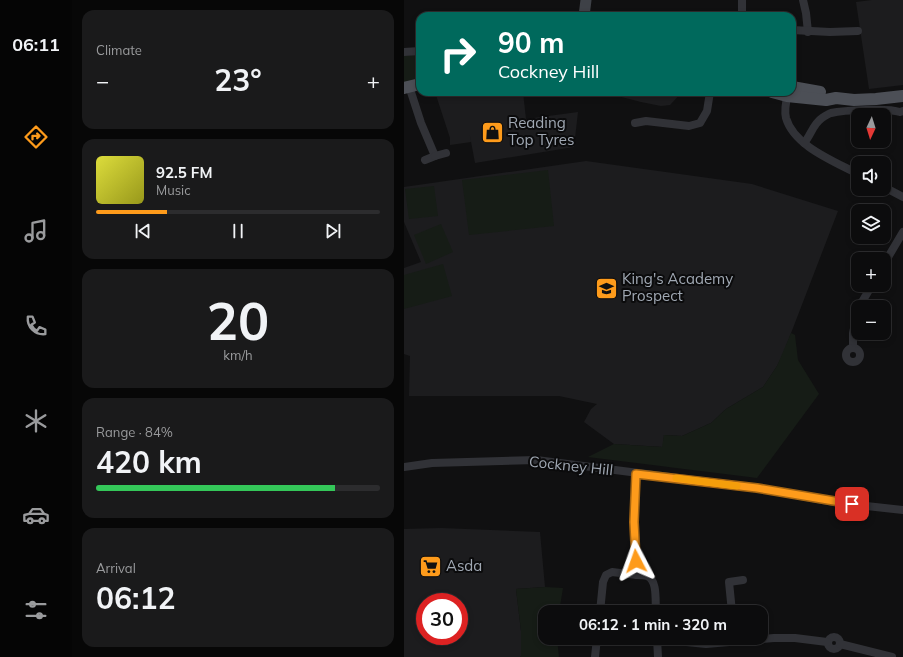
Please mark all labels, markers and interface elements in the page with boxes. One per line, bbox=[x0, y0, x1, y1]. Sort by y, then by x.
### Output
text: 90 m bbox=[498, 25, 564, 60]
icon: right bbox=[432, 28, 484, 80]
text: 06:11 bbox=[12, 33, 60, 56]
text: Climate bbox=[96, 42, 142, 58]
text: Cockney Hill bbox=[498, 60, 599, 83]
text: 23° bbox=[214, 61, 262, 99]
text: − bbox=[96, 67, 109, 95]
text: + bbox=[367, 67, 380, 95]
north arrow bbox=[851, 108, 891, 148]
map controls bbox=[851, 108, 891, 340]
place label: Reading Top Tyres bbox=[508, 113, 574, 149]
shop icon: Reading Top Tyres bbox=[479, 119, 505, 145]
icon: directions bbox=[22, 123, 50, 151]
button: sound bbox=[851, 156, 891, 196]
text: 92.5 FM bbox=[156, 163, 212, 182]
text: Music bbox=[156, 182, 191, 198]
button: layers bbox=[851, 204, 891, 244]
icon: music bbox=[22, 217, 50, 245]
icon: previous bbox=[132, 220, 154, 242]
icon: pause bbox=[227, 220, 249, 242]
icon: next bbox=[322, 220, 344, 242]
button: + bbox=[851, 252, 891, 292]
place label: King's Academy Prospect bbox=[622, 269, 733, 305]
school or university icon: King's Academy Prospect bbox=[593, 275, 619, 301]
text: 20 bbox=[207, 288, 269, 353]
button: − bbox=[851, 300, 891, 340]
icon: phone bbox=[22, 312, 50, 340]
text: km/h bbox=[223, 347, 253, 363]
icon: climate bbox=[22, 407, 50, 435]
text: Range · 84% bbox=[96, 424, 173, 440]
text: 420 km bbox=[96, 443, 202, 481]
street label: Cockney Hill bbox=[528, 452, 614, 479]
pin bbox=[835, 487, 869, 521]
icon: arrive bbox=[841, 493, 863, 515]
icon: car bbox=[22, 501, 50, 529]
position arrow bbox=[615, 540, 657, 582]
supermarket icon: Asda bbox=[418, 553, 444, 579]
place label: Asda bbox=[446, 556, 482, 575]
text: Arrival bbox=[96, 560, 136, 576]
text: 06:12 bbox=[96, 579, 175, 617]
speed limit sign: 30 bbox=[416, 593, 468, 645]
icon: filters bbox=[22, 596, 50, 624]
text: 06:12 · 1 min · 320 m bbox=[579, 615, 727, 634]

